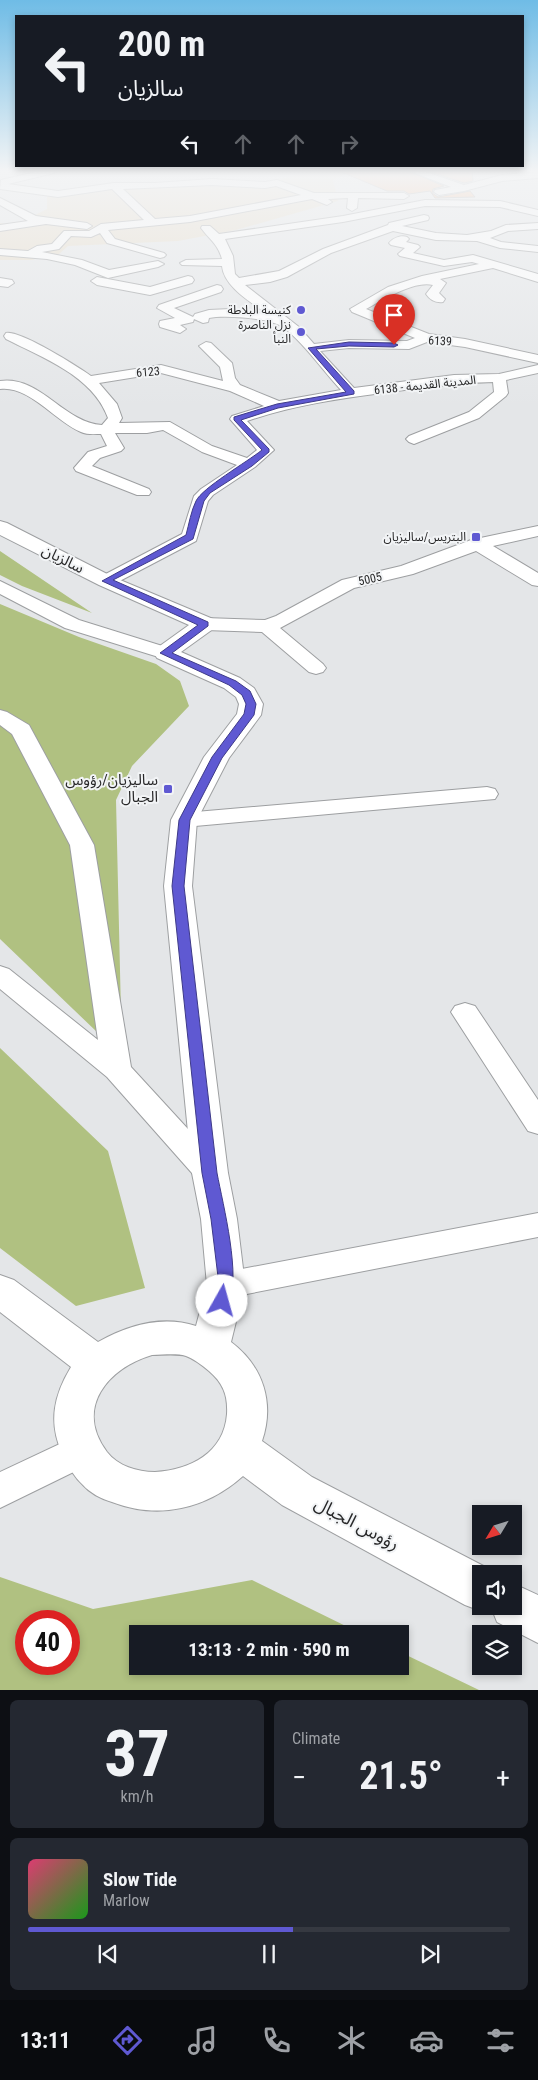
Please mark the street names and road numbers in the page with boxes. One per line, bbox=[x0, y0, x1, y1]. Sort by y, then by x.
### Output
street label: 6139 bbox=[428, 333, 452, 349]
street label: 6123 bbox=[136, 364, 160, 380]
street label: المدينة القديمة - 6138 bbox=[373, 373, 477, 397]
street label: سالزيان bbox=[39, 541, 87, 577]
street label: 5005 bbox=[357, 569, 383, 588]
street label: رؤوس الجبال bbox=[311, 1492, 403, 1555]

